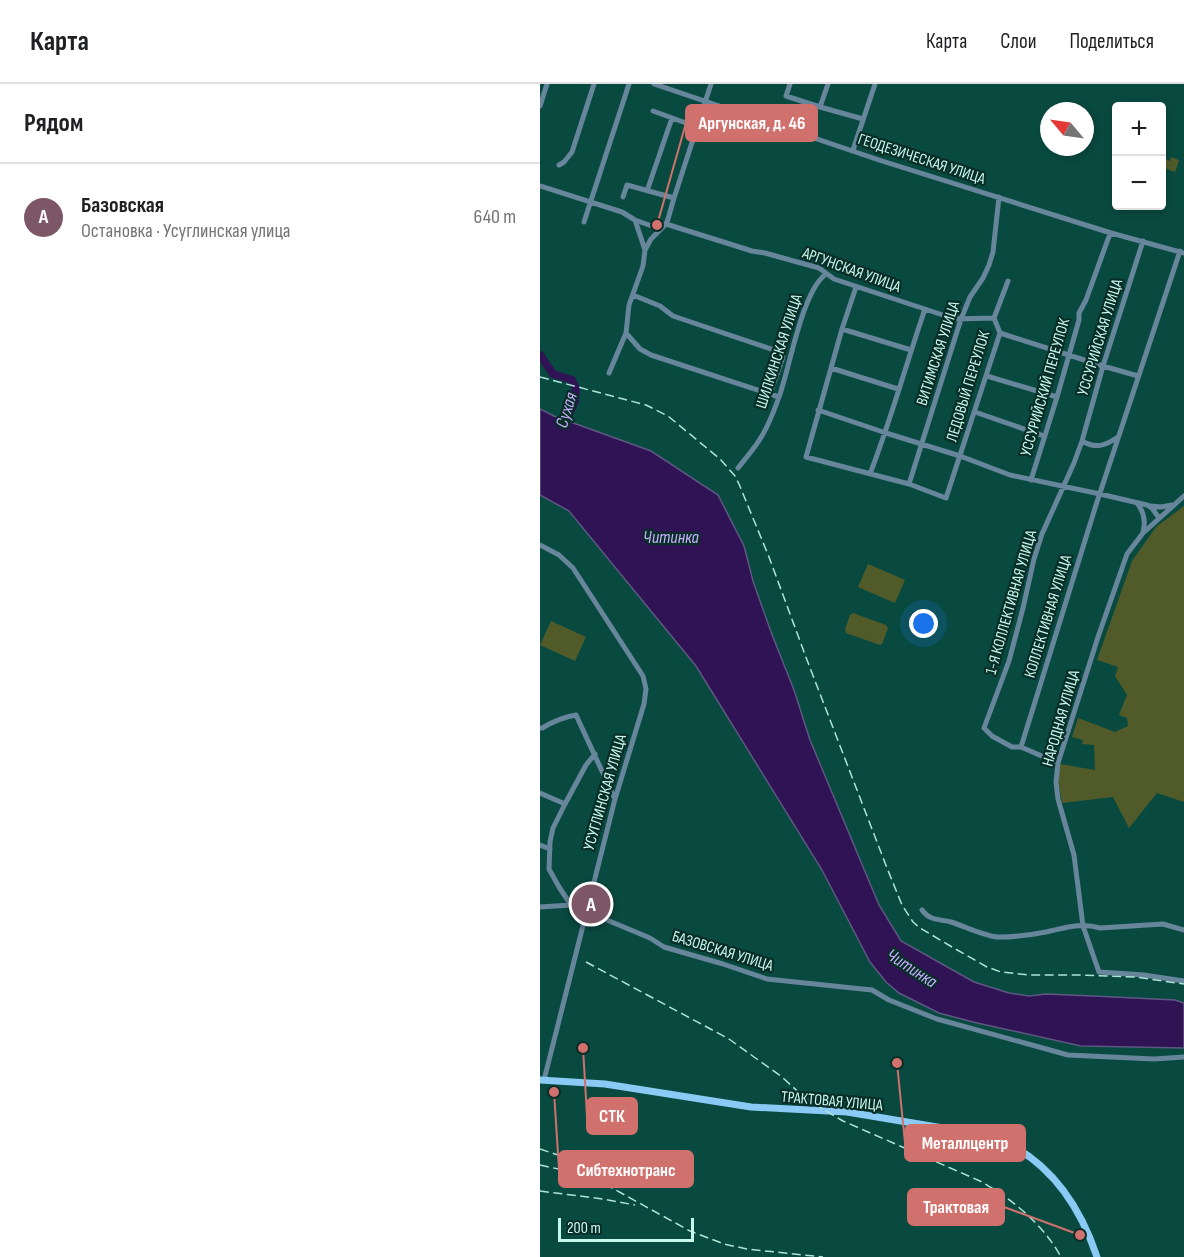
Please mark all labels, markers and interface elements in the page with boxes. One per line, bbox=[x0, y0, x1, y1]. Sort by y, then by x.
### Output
text: Карта bbox=[30, 25, 89, 58]
text: Карта bbox=[926, 29, 967, 54]
text: Слои bbox=[1000, 29, 1036, 54]
text: Поделиться bbox=[1069, 29, 1154, 54]
north arrow bbox=[1040, 102, 1094, 156]
map controls bbox=[1112, 102, 1166, 210]
button: + bbox=[1112, 102, 1166, 156]
callout: Аргунская, д. 46 bbox=[686, 105, 817, 141]
text: Рядом bbox=[24, 108, 83, 139]
text: Аргунская, д. 46 bbox=[698, 113, 805, 134]
street label: ГЕОДЕЗИЧЕСКАЯ УЛИЦА bbox=[856, 130, 988, 189]
button: − bbox=[1112, 156, 1166, 210]
text: Базовская bbox=[81, 192, 164, 219]
text: A bbox=[39, 205, 48, 229]
text: 640 m bbox=[474, 205, 516, 229]
text: Остановка · Усуглинская улица bbox=[81, 219, 291, 243]
street label: АРГУНСКАЯ УЛИЦА bbox=[799, 243, 903, 297]
street label: УССУРИЙСКАЯ УЛИЦА bbox=[1074, 277, 1127, 398]
street label: ШИЛКИНСКАЯ УЛИЦА bbox=[752, 292, 807, 411]
street label: ВИТИМСКАЯ УЛИЦА bbox=[913, 299, 964, 408]
street label: УССУРИЙСКИЙ ПЕРЕУЛОК bbox=[1017, 316, 1074, 458]
street label: ЛЕДОВЫЙ ПЕРЕУЛОК bbox=[943, 328, 995, 444]
water label: Сухая bbox=[551, 390, 582, 430]
water label: Читинка bbox=[643, 527, 700, 548]
street label: 1-Я КОЛЛЕКТИВНАЯ УЛИЦА bbox=[982, 528, 1041, 677]
street label: КОЛЛЕКТИВНАЯ УЛИЦА bbox=[1021, 552, 1076, 680]
your location bbox=[909, 609, 938, 638]
street label: НАРОДНАЯ УЛИЦА bbox=[1039, 668, 1084, 769]
street label: УСУГЛИНСКАЯ УЛИЦА bbox=[580, 732, 631, 853]
pin: A bbox=[572, 882, 610, 926]
street label: БАЗОВСКАЯ УЛИЦА bbox=[670, 927, 776, 976]
water label: Читинка bbox=[883, 944, 941, 993]
street label: ТРАКТОВАЯ УЛИЦА bbox=[780, 1088, 884, 1115]
callout: СТК bbox=[587, 1098, 637, 1134]
text: СТК bbox=[599, 1106, 625, 1127]
callout: Металлцентр bbox=[905, 1125, 1025, 1161]
text: Металлцентр bbox=[922, 1133, 1008, 1154]
callout: Сибтехнотранс bbox=[559, 1151, 693, 1187]
text: Сибтехнотранс bbox=[576, 1160, 676, 1181]
callout: Трактовая bbox=[908, 1189, 1004, 1225]
text: Трактовая bbox=[923, 1197, 989, 1218]
scale bar bbox=[558, 1215, 694, 1242]
text: 200 m bbox=[567, 1219, 601, 1238]

